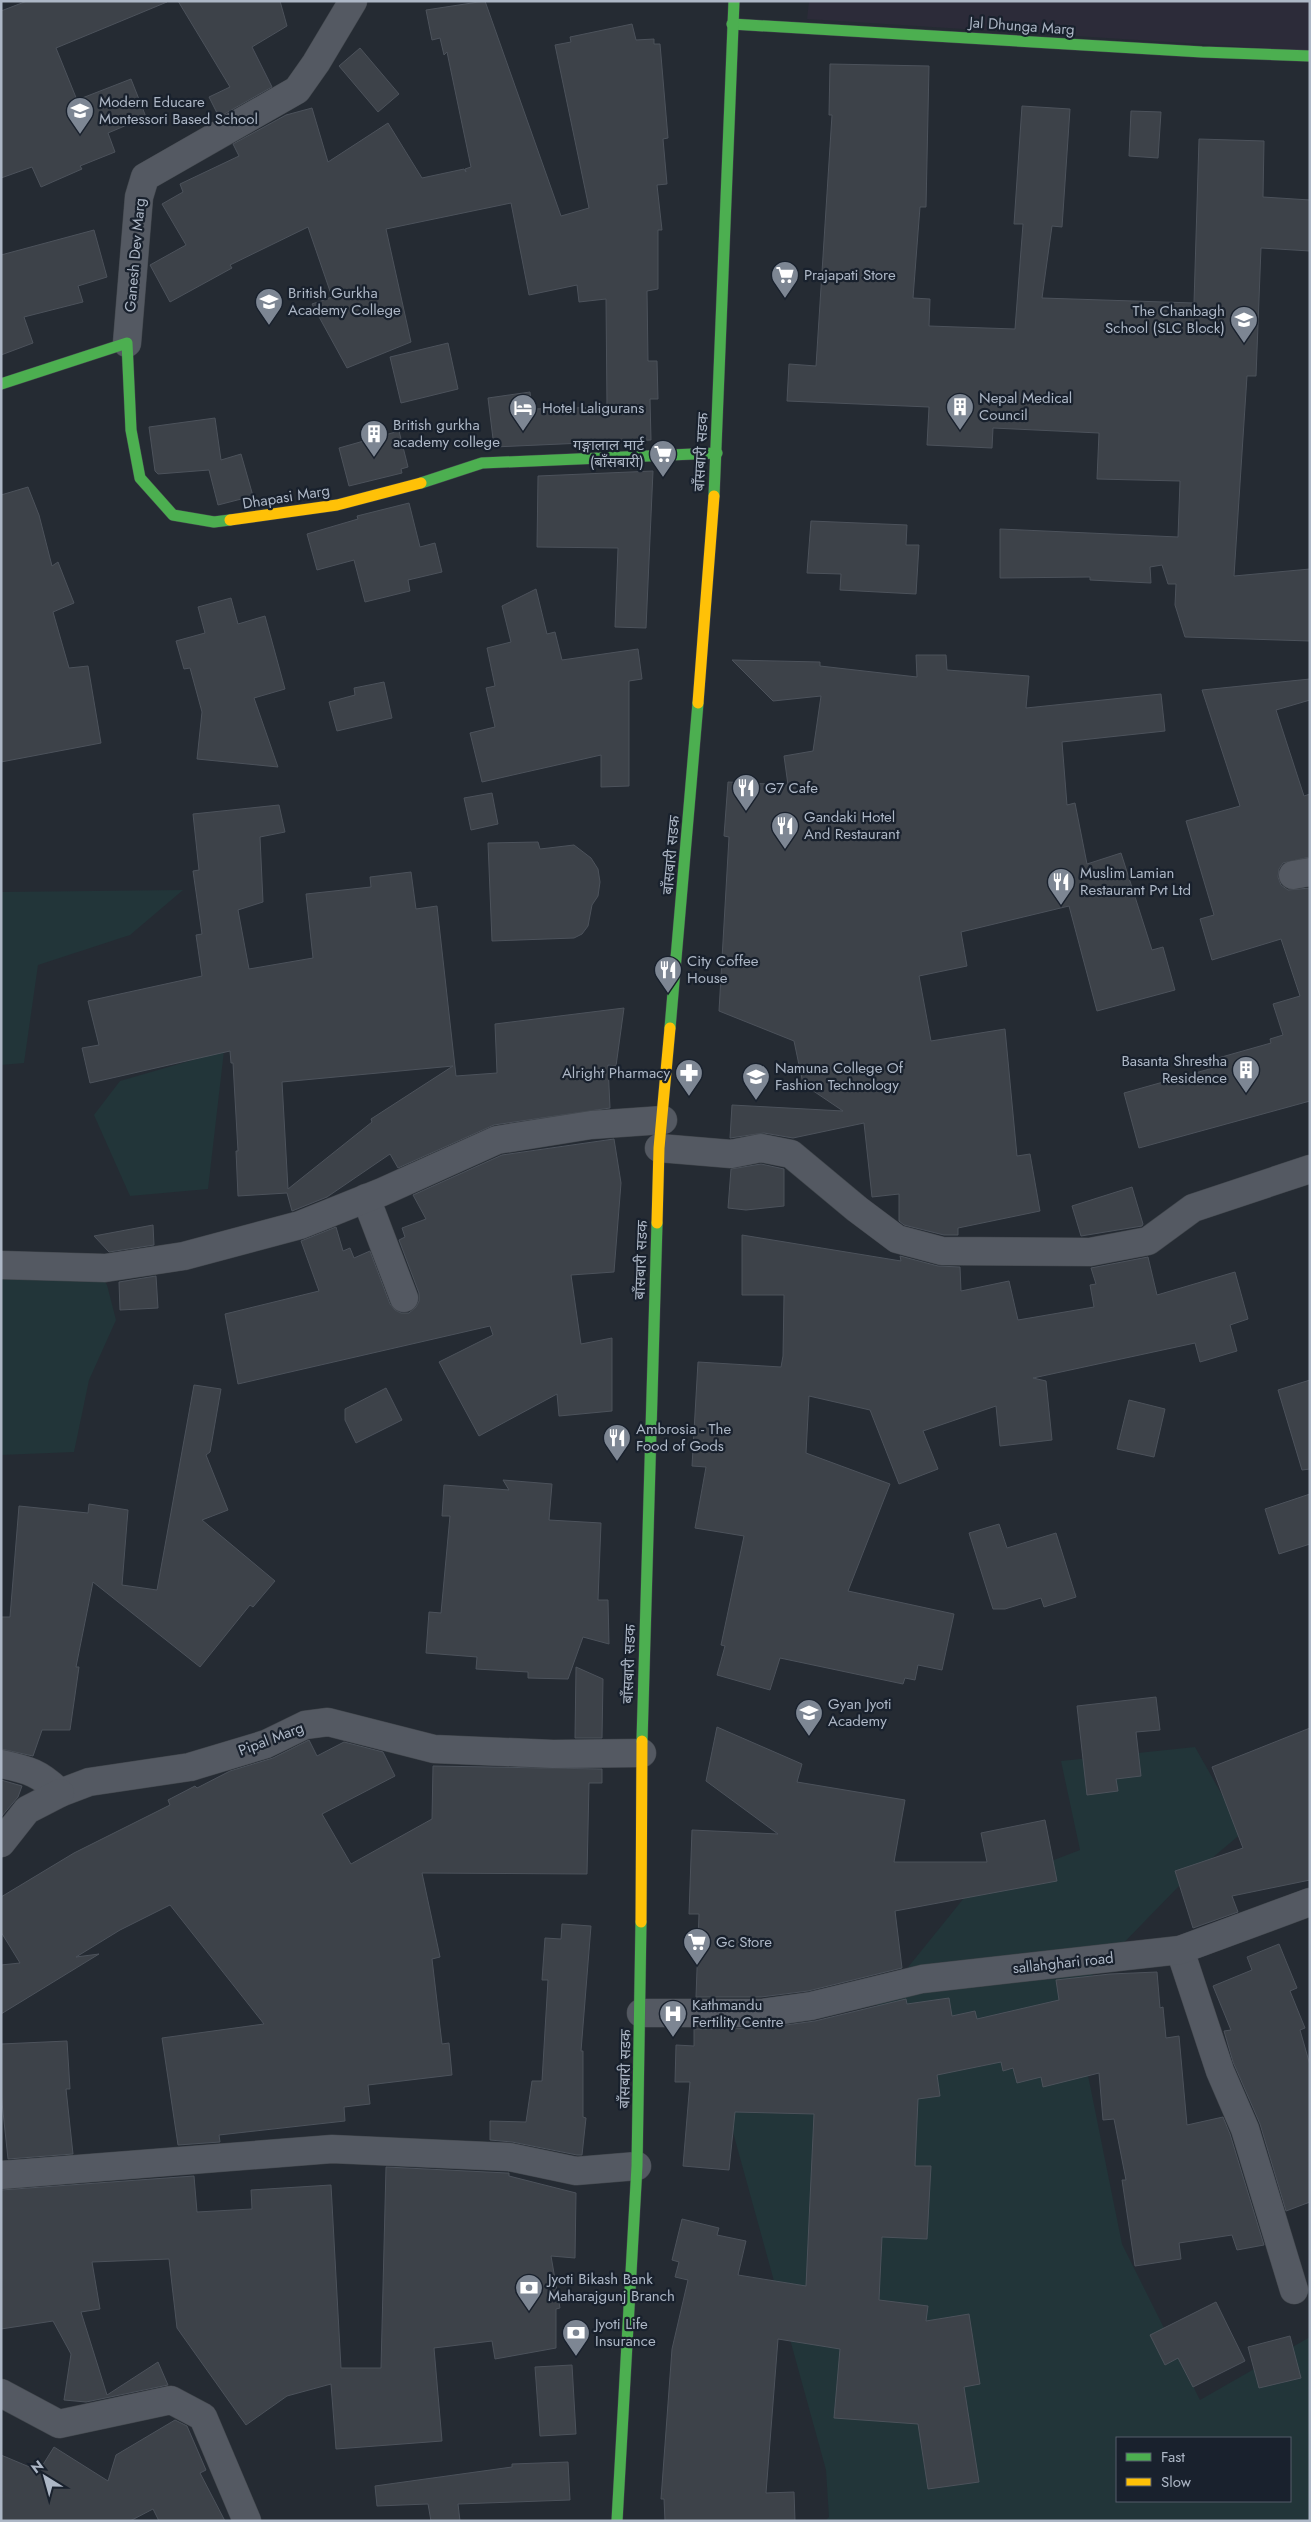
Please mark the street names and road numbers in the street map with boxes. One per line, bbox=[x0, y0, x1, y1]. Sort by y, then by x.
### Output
street label: Jal Dhunga Marg bbox=[967, 11, 1075, 41]
street label: Ganesh Dev Marg bbox=[119, 197, 151, 313]
street label: बाँसबारी सडक bbox=[688, 411, 714, 492]
street label: Dhapasi Marg bbox=[241, 479, 331, 515]
street label: बाँसबारी सडक bbox=[657, 814, 685, 895]
street label: बाँसबारी सडक bbox=[629, 1220, 653, 1300]
street label: बाँसबारी सडक bbox=[617, 1624, 641, 1704]
street label: Pipal Marg bbox=[235, 1716, 307, 1762]
street label: sallahghari road bbox=[1011, 1947, 1115, 1979]
street label: बाँसबारी सडक bbox=[613, 2029, 637, 2109]

